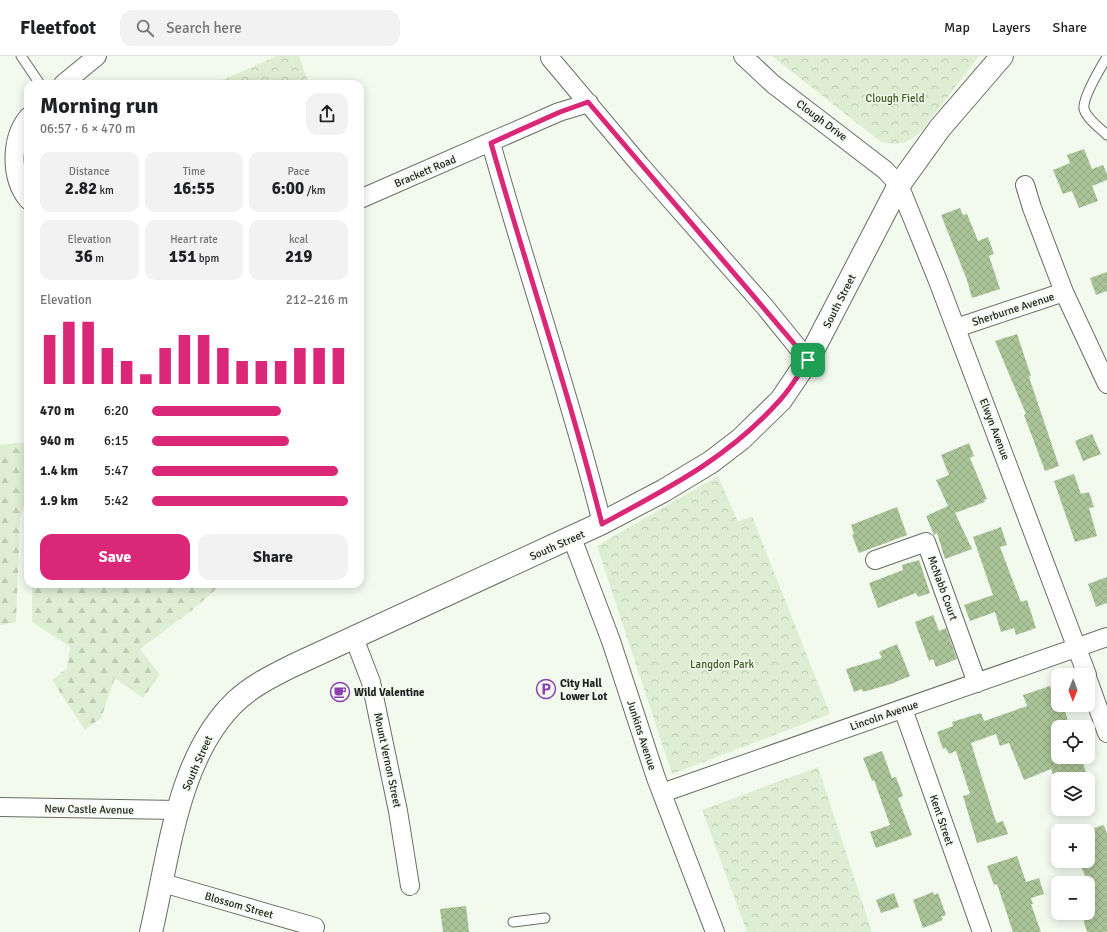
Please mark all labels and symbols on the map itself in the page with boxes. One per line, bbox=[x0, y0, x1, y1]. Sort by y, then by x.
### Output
park label: Clough Field bbox=[866, 92, 925, 105]
street label: Clough Drive bbox=[794, 97, 850, 144]
street label: Brackett Road bbox=[392, 153, 458, 190]
street label: South Street bbox=[820, 272, 859, 330]
street label: Sherburne Avenue bbox=[970, 290, 1056, 329]
pin bbox=[791, 343, 825, 377]
street label: Elwyn Avenue bbox=[977, 396, 1012, 462]
street label: South Street bbox=[528, 528, 587, 563]
street label: McNabb Court bbox=[925, 554, 960, 622]
park label: Langdon Park bbox=[690, 658, 755, 671]
north arrow bbox=[1051, 668, 1095, 712]
place label: City Hall Lower Lot bbox=[560, 677, 607, 703]
parking icon: City Hall Lower Lot bbox=[535, 678, 557, 700]
cafe icon: Wild Valentine bbox=[329, 681, 351, 703]
place label: Wild Valentine bbox=[354, 686, 425, 699]
street label: Junkins Avenue bbox=[624, 698, 659, 772]
street label: Lincoln Avenue bbox=[848, 698, 920, 733]
street label: Mount Vernon Street bbox=[371, 711, 404, 809]
street label: South Street bbox=[180, 734, 215, 793]
street label: Kent Street bbox=[927, 793, 956, 847]
street label: New Castle Avenue bbox=[44, 802, 134, 817]
street label: Blossom Street bbox=[203, 889, 275, 922]

